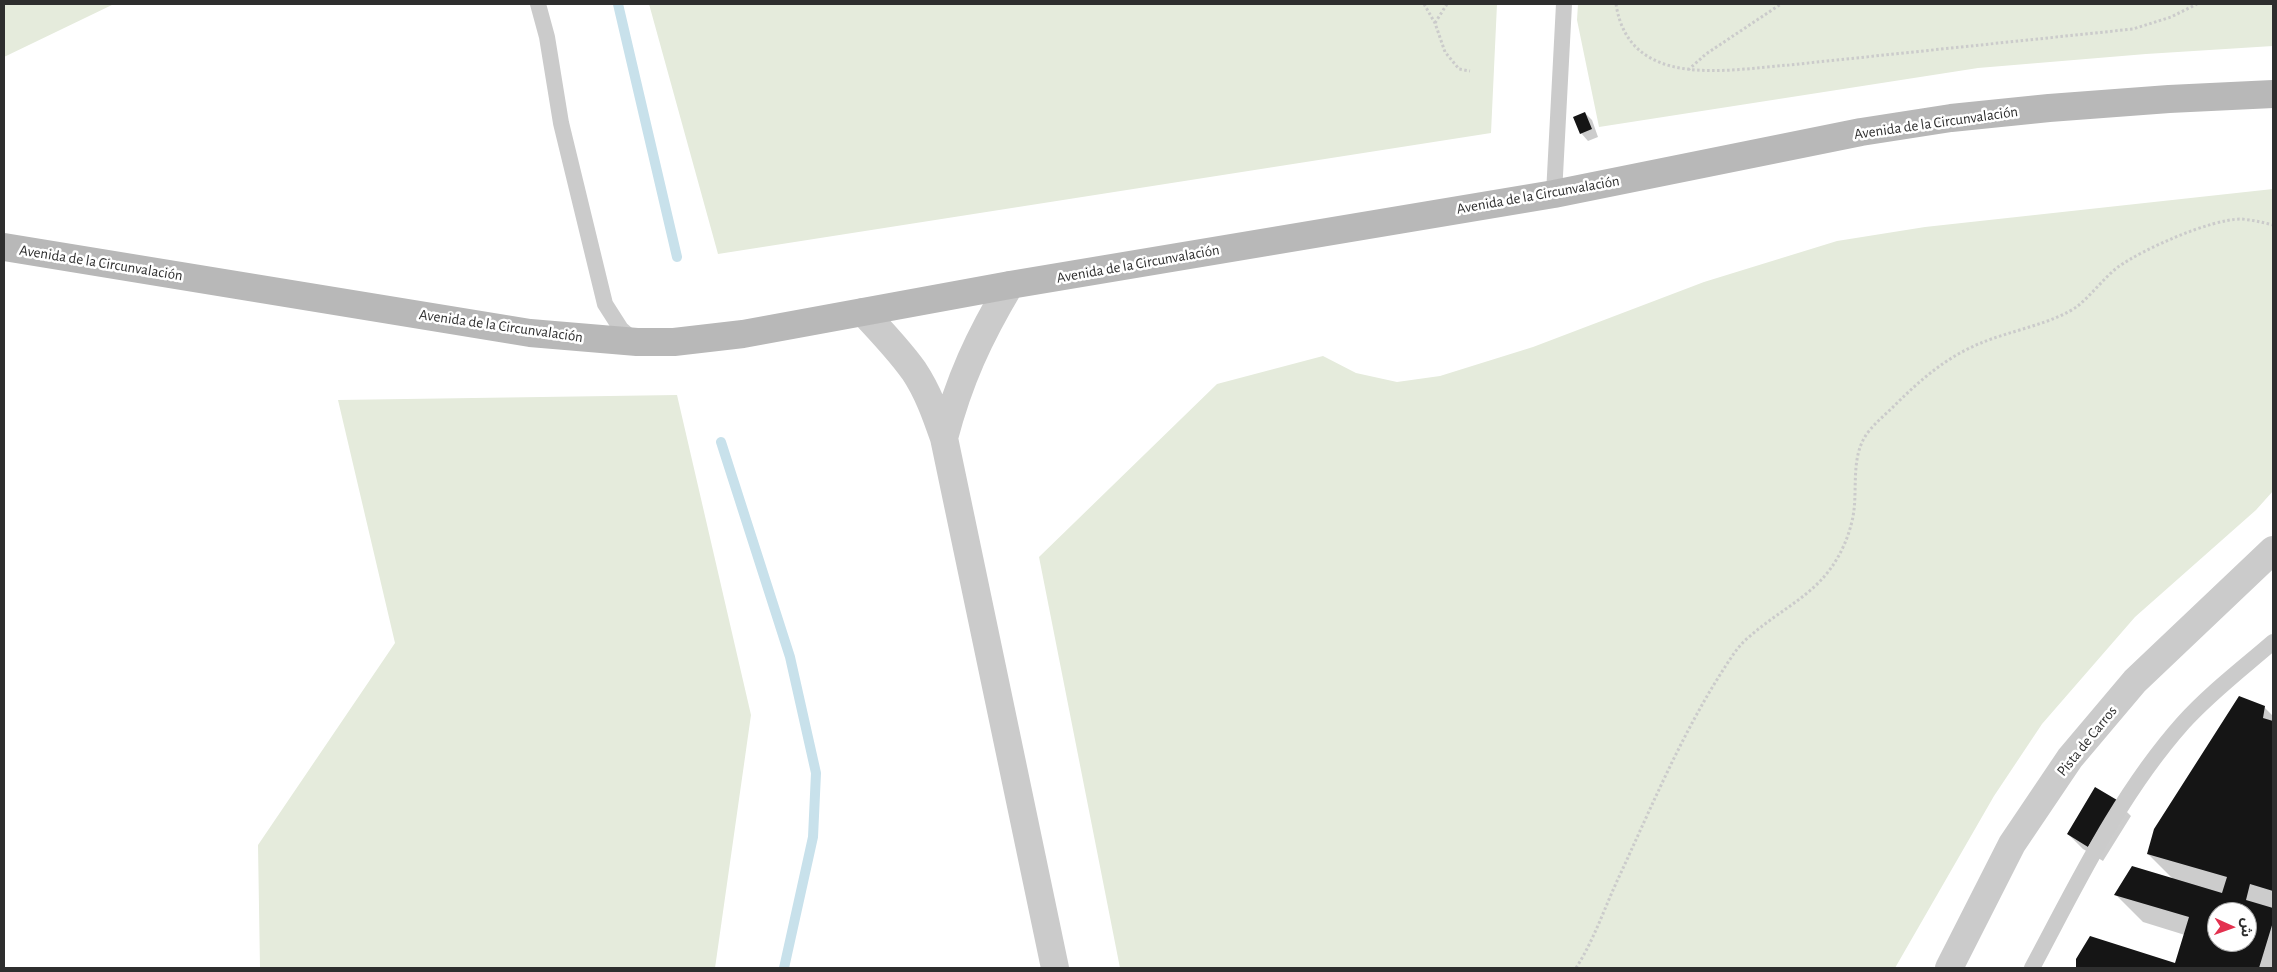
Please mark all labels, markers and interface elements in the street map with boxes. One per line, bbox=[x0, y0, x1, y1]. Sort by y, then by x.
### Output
street label: Avenida de la Circunvalación bbox=[1853, 103, 2019, 143]
street label: Avenida de la Circunvalación bbox=[1455, 172, 1621, 218]
street label: Avenida de la Circunvalación bbox=[18, 241, 184, 285]
street label: Avenida de la Circunvalación bbox=[1055, 241, 1221, 287]
street label: Avenida de la Circunvalación bbox=[418, 306, 584, 346]
street label: Pista de Carros bbox=[2053, 702, 2121, 780]
north arrow bbox=[2207, 902, 2257, 952]
text: ش bbox=[2239, 918, 2253, 937]

